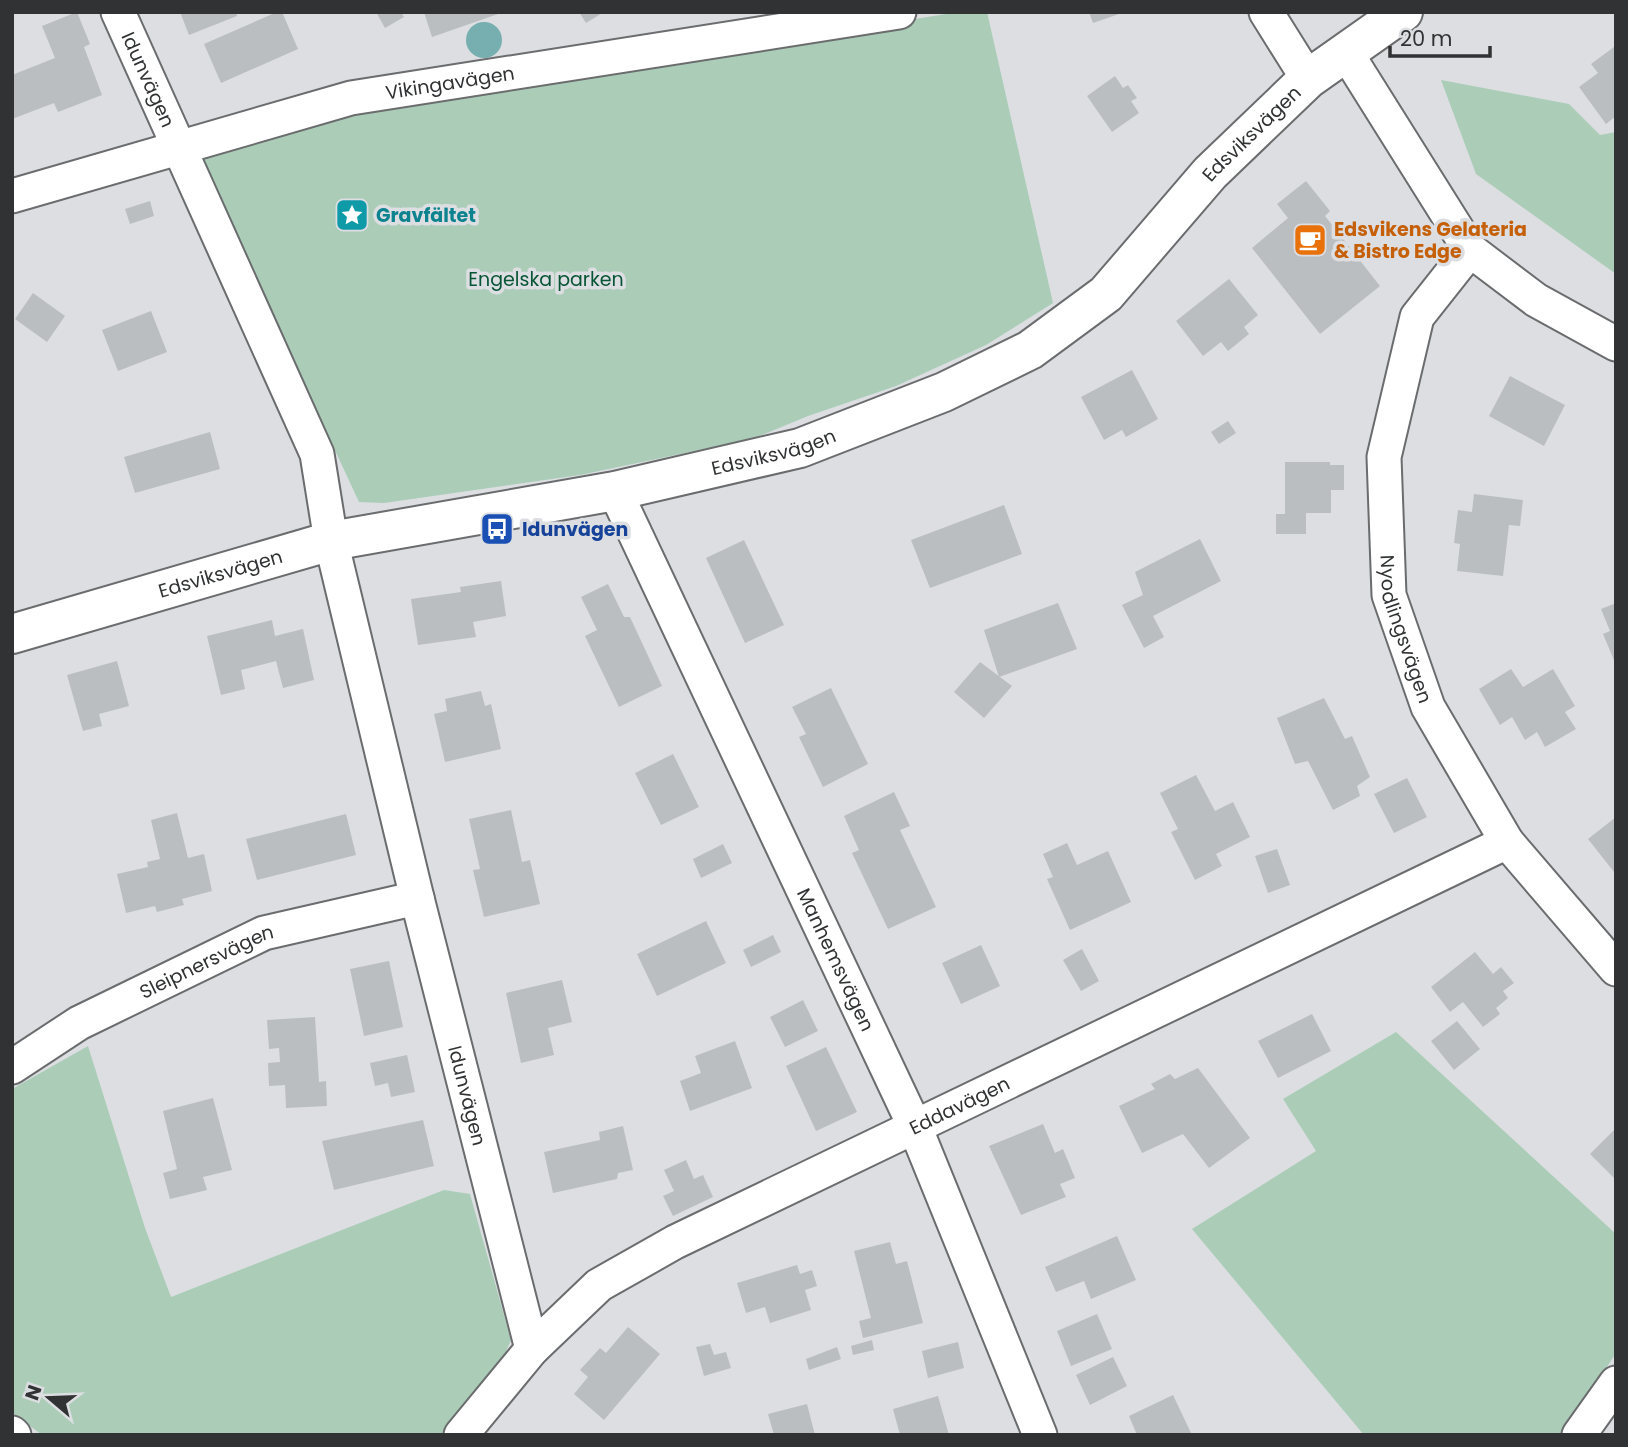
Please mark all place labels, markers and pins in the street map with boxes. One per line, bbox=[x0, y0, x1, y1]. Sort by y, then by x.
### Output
place icon: Gravfältet bbox=[333, 196, 371, 234]
place label: Gravfältet bbox=[376, 202, 476, 229]
place label: Edsvikens Gelateria & Bistro Edge bbox=[1334, 216, 1527, 265]
cafe icon: Edsvikens Gelateria & Bistro Edge bbox=[1291, 221, 1329, 259]
bus stop icon: Idunvägen bbox=[478, 510, 516, 548]
place label: Idunvägen bbox=[522, 516, 628, 543]

